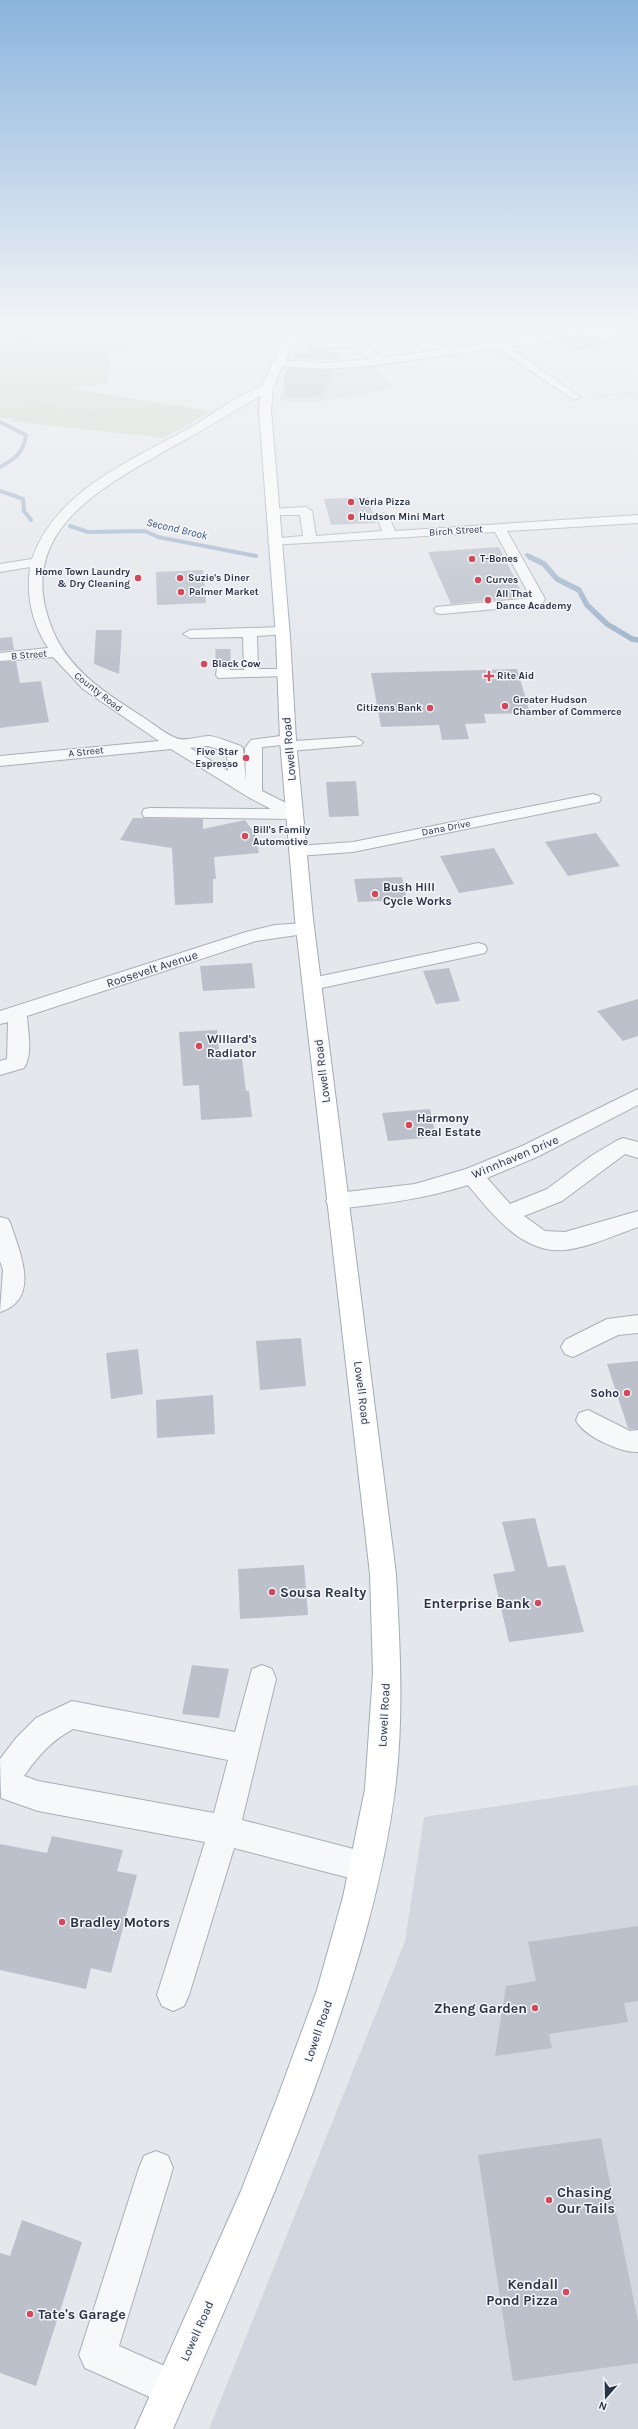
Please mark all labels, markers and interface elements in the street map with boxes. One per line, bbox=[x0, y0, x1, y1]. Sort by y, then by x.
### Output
place label: Veria Pizza bbox=[359, 496, 410, 508]
marker: Veria Pizza bbox=[346, 497, 356, 507]
place label: Hudson Mini Mart bbox=[359, 511, 445, 523]
marker: Hudson Mini Mart bbox=[346, 512, 356, 522]
water label: Second Brook bbox=[145, 516, 209, 542]
street label: Birch Street bbox=[429, 523, 484, 539]
place label: T-Bones bbox=[480, 553, 518, 565]
marker: T-Bones bbox=[467, 554, 477, 564]
place label: Home Town Laundry & Dry Cleaning bbox=[35, 566, 130, 590]
place label: Suzie's Diner bbox=[188, 572, 249, 584]
marker: Home Town Laundry & Dry Cleaning bbox=[133, 573, 143, 583]
marker: Suzie's Diner bbox=[175, 573, 185, 583]
place label: Curves bbox=[486, 574, 518, 586]
marker: Curves bbox=[473, 575, 483, 585]
place label: Palmer Market bbox=[189, 586, 259, 598]
marker: Palmer Market bbox=[176, 587, 186, 597]
place label: All That Dance Academy bbox=[496, 588, 571, 612]
marker: All That Dance Academy bbox=[483, 595, 493, 605]
street label: B Street bbox=[11, 647, 48, 663]
place label: Black Cow bbox=[212, 658, 261, 670]
marker: Black Cow bbox=[199, 659, 209, 669]
street label: County Road bbox=[72, 670, 124, 714]
place label: Rite Aid bbox=[497, 670, 534, 682]
marker: Rite Aid bbox=[484, 671, 494, 681]
place label: Greater Hudson Chamber of Commerce bbox=[513, 694, 621, 718]
marker: Greater Hudson Chamber of Commerce bbox=[500, 701, 510, 711]
place label: Citizens Bank bbox=[356, 702, 422, 714]
marker: Citizens Bank bbox=[425, 703, 435, 713]
street label: Lowell Road bbox=[279, 716, 299, 782]
street label: A Street bbox=[68, 744, 105, 760]
place label: Five Star Espresso bbox=[195, 746, 238, 770]
marker: Five Star Espresso bbox=[241, 753, 251, 763]
street label: Dana Drive bbox=[421, 817, 471, 839]
place label: Bill's Family Automotive bbox=[253, 824, 310, 848]
marker: Bill's Family Automotive bbox=[240, 831, 250, 841]
place label: Bush Hill Cycle Works bbox=[383, 880, 452, 908]
marker: Bush Hill Cycle Works bbox=[370, 889, 380, 899]
street label: Roosevelt Avenue bbox=[104, 948, 200, 990]
place label: Willard's Radiator bbox=[207, 1032, 257, 1060]
street label: Lowell Road bbox=[311, 1038, 333, 1104]
marker: Willard's Radiator bbox=[194, 1041, 204, 1051]
place label: Harmony Real Estate bbox=[417, 1111, 481, 1139]
marker: Harmony Real Estate bbox=[404, 1120, 414, 1130]
street label: Winnhaven Drive bbox=[469, 1132, 561, 1182]
street label: Lowell Road bbox=[351, 1360, 373, 1426]
place label: Soho bbox=[590, 1386, 619, 1400]
marker: Soho bbox=[622, 1388, 632, 1398]
place label: Sousa Realty bbox=[280, 1584, 366, 1601]
marker: Sousa Realty bbox=[267, 1587, 277, 1597]
place label: Enterprise Bank bbox=[423, 1595, 531, 1612]
marker: Enterprise Bank bbox=[533, 1598, 543, 1608]
street label: Lowell Road bbox=[375, 1683, 393, 1747]
place label: Bradley Motors bbox=[70, 1914, 170, 1931]
marker: Bradley Motors bbox=[57, 1917, 67, 1927]
street label: Lowell Road bbox=[301, 1998, 335, 2064]
place label: Zheng Garden bbox=[434, 2000, 527, 2017]
marker: Zheng Garden bbox=[530, 2003, 540, 2013]
place label: Chasing Our Tails bbox=[557, 2184, 615, 2217]
marker: Chasing Our Tails bbox=[544, 2195, 554, 2205]
place label: Kendall Pond Pizza bbox=[486, 2276, 558, 2309]
marker: Kendall Pond Pizza bbox=[561, 2287, 571, 2297]
street label: Lowell Road bbox=[178, 2299, 216, 2363]
place label: Tate's Garage bbox=[38, 2306, 126, 2323]
marker: Tate's Garage bbox=[25, 2309, 35, 2319]
north arrow bbox=[586, 2377, 626, 2417]
text: N bbox=[597, 2398, 609, 2413]

